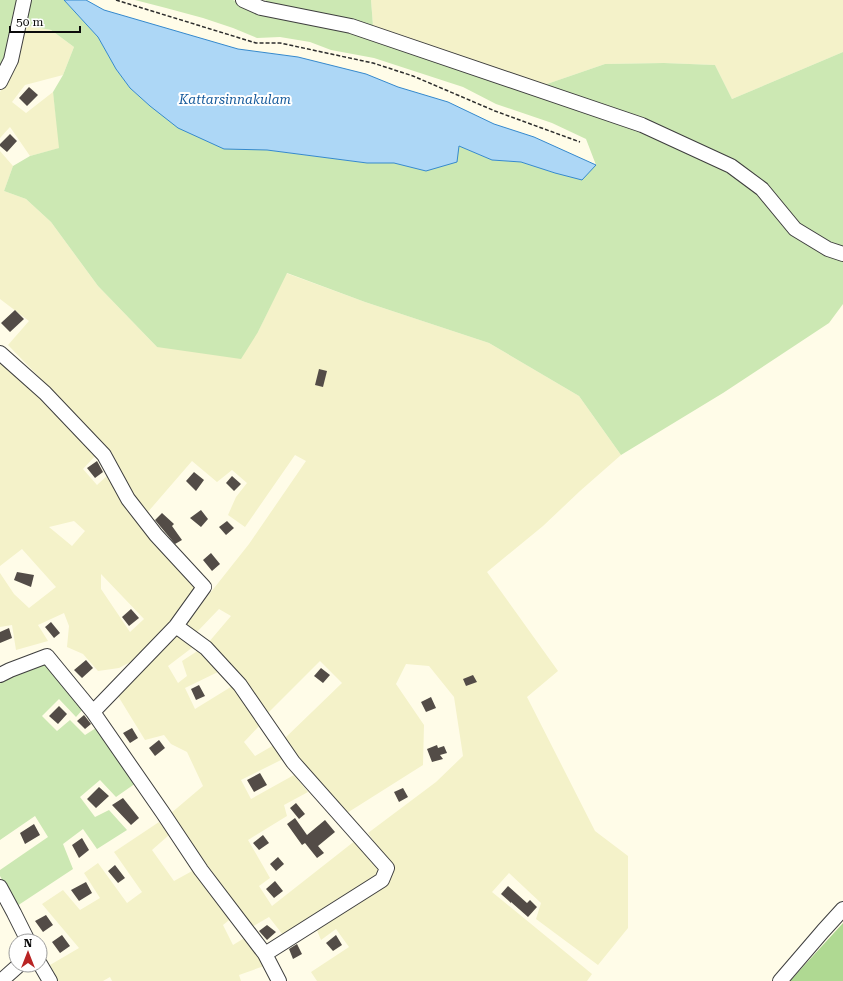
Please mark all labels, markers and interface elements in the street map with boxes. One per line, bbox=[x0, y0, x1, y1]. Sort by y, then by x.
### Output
scale bar bbox=[10, 8, 80, 34]
text: 50 m bbox=[16, 15, 43, 29]
water label: Kattarsinnakulam bbox=[178, 92, 291, 107]
north arrow bbox=[8, 933, 48, 973]
text: N bbox=[24, 937, 33, 950]

